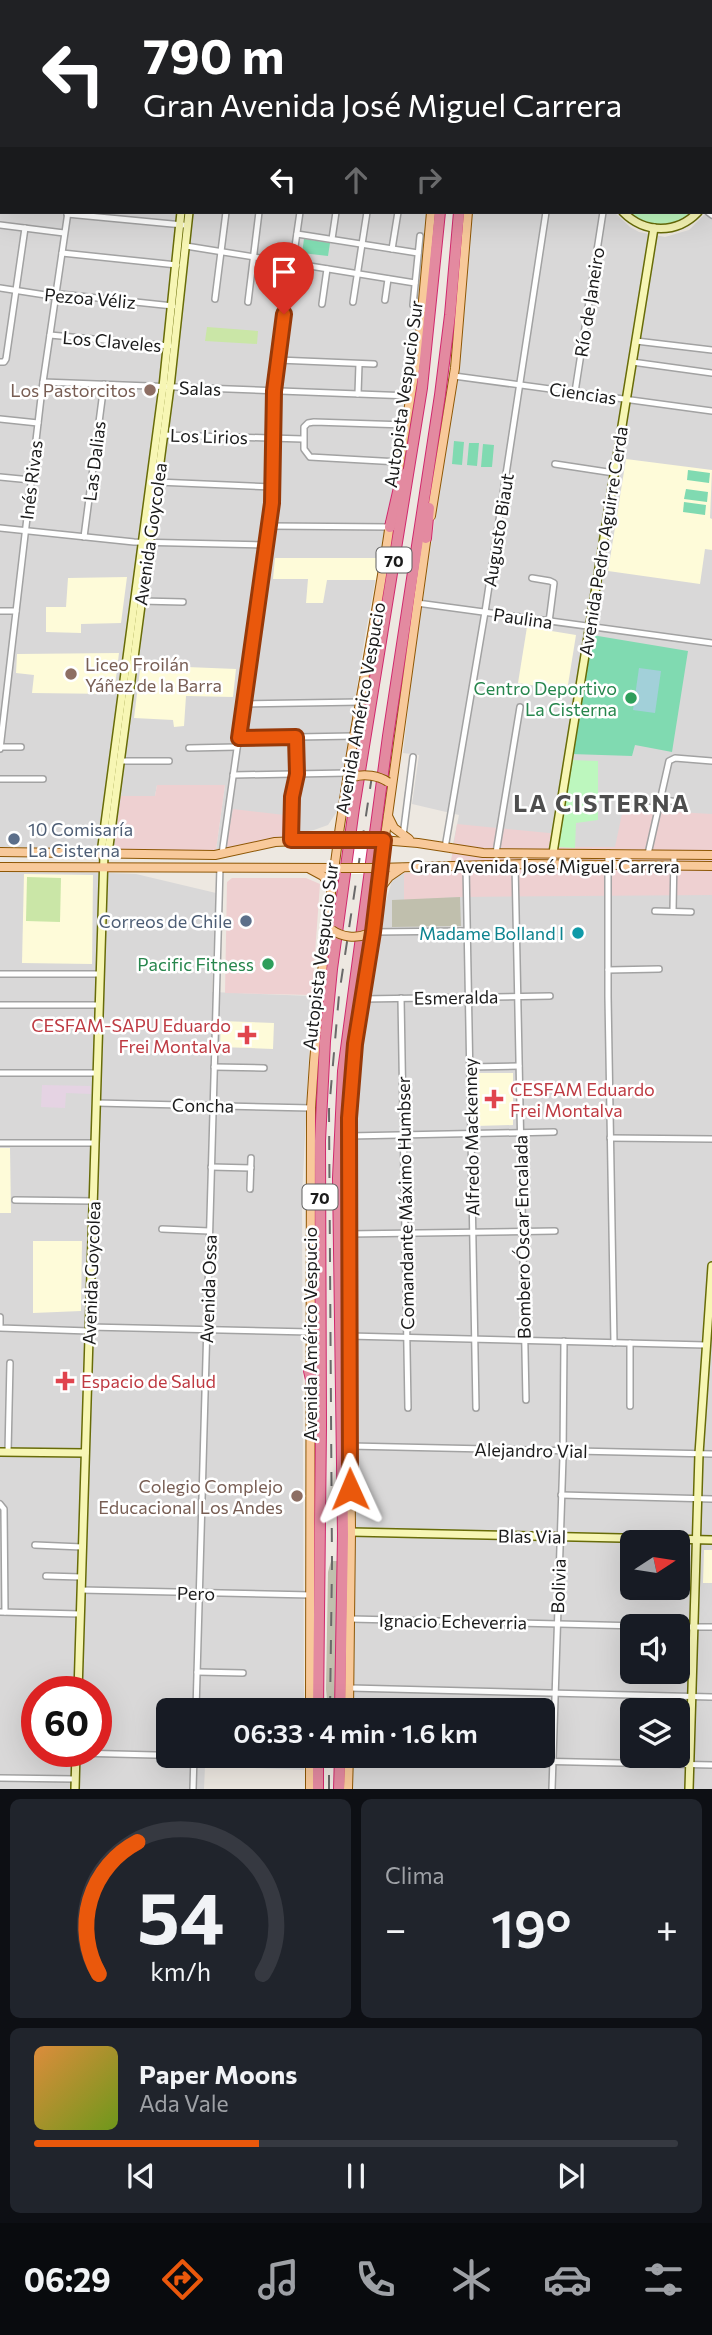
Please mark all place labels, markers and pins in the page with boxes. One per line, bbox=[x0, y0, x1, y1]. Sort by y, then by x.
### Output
pin bbox=[254, 242, 314, 314]
place label: Los Pastorcitos bbox=[10, 379, 136, 401]
marker: Los Pastorcitos bbox=[142, 382, 158, 398]
place label: Liceo Froilán Yáñez de la Barra bbox=[85, 653, 222, 696]
marker: Liceo Froilán Yáñez de la Barra bbox=[63, 666, 79, 682]
place label: Centro Deportivo La Cisterna bbox=[473, 677, 617, 720]
marker: Centro Deportivo La Cisterna bbox=[623, 690, 639, 706]
place label: 10 Comisaría La Cisterna bbox=[28, 818, 133, 861]
marker: 10 Comisaría La Cisterna bbox=[6, 831, 22, 847]
place label: Correos de Chile bbox=[98, 910, 232, 932]
marker: Correos de Chile bbox=[238, 913, 254, 929]
place label: Madame Bolland I bbox=[419, 922, 564, 944]
marker: Madame Bolland I bbox=[570, 925, 586, 941]
place label: Pacific Fitness bbox=[137, 953, 254, 975]
marker: Pacific Fitness bbox=[260, 956, 276, 972]
place label: CESFAM-SAPU Eduardo Frei Montalva bbox=[31, 1014, 231, 1057]
marker: CESFAM-SAPU Eduardo Frei Montalva bbox=[237, 1025, 257, 1045]
place label: CESFAM Eduardo Frei Montalva bbox=[510, 1078, 655, 1121]
marker: CESFAM Eduardo Frei Montalva bbox=[484, 1089, 504, 1109]
place label: Espacio de Salud bbox=[81, 1370, 216, 1392]
marker: Espacio de Salud bbox=[55, 1371, 75, 1391]
place label: Colegio Complejo Educacional Los Andes bbox=[98, 1475, 283, 1518]
marker: Colegio Complejo Educacional Los Andes bbox=[289, 1488, 305, 1504]

